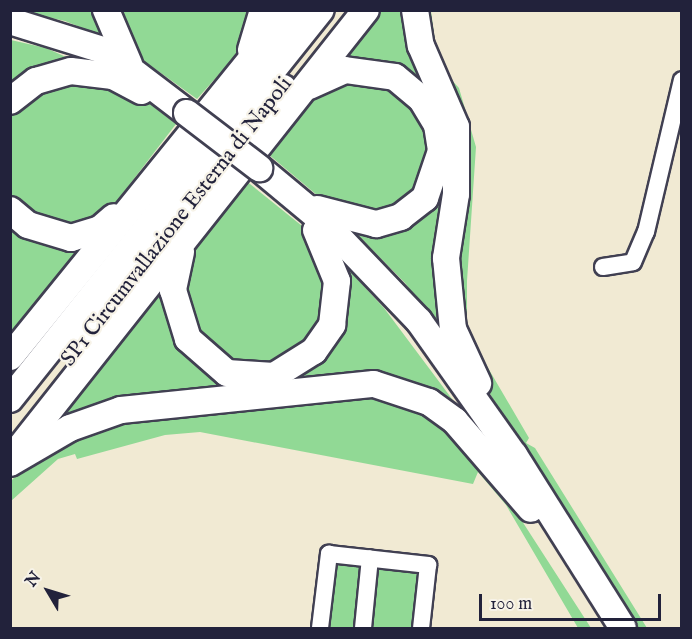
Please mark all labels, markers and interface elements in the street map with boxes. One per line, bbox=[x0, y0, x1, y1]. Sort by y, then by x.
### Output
street label: SP1 Circumvallazione Esterna di Napoli bbox=[56, 72, 298, 372]
north arrow bbox=[18, 561, 78, 621]
text: N bbox=[22, 568, 46, 592]
scale bar bbox=[482, 582, 664, 620]
text: 100 m bbox=[490, 593, 532, 616]

